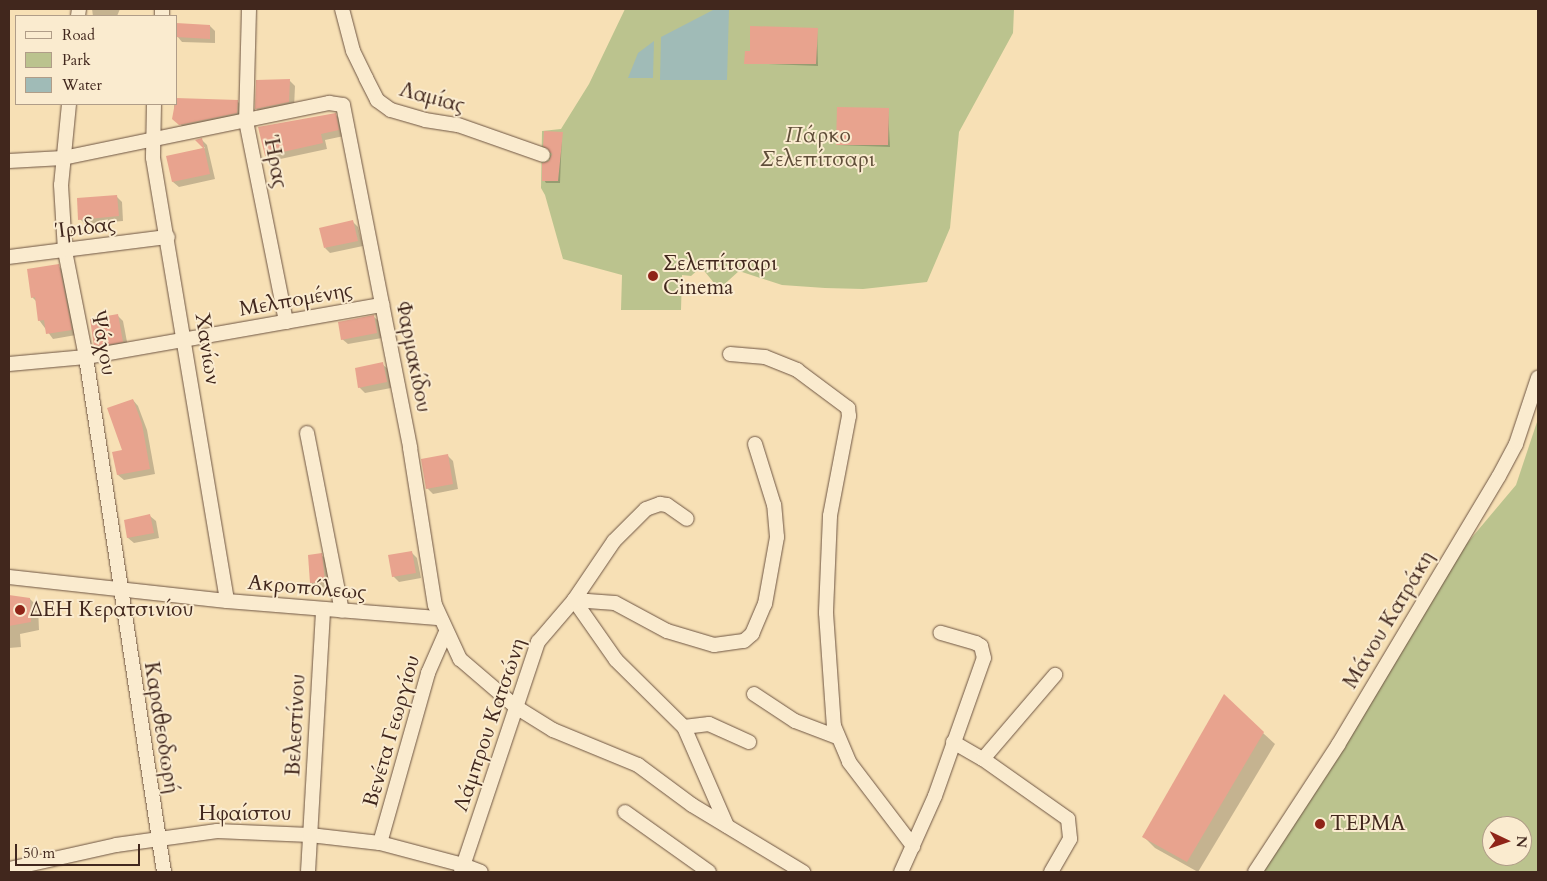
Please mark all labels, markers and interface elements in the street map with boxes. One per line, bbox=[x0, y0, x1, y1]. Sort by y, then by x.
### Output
legend bbox=[15, 15, 178, 105]
text: Road bbox=[62, 25, 95, 45]
text: Park bbox=[62, 50, 91, 70]
text: Water bbox=[62, 75, 102, 95]
street label: Λαμίας bbox=[397, 77, 467, 119]
park label: Πάρκο Σελεπίτσαρι bbox=[760, 123, 876, 173]
street label: Ήρας bbox=[258, 133, 292, 191]
street label: Ίριδας bbox=[55, 212, 117, 244]
place label: Σελεπίτσαρι Cinema bbox=[663, 251, 778, 301]
marker: Σελεπίτσαρι Cinema bbox=[647, 270, 659, 282]
street label: Μελπομένης bbox=[237, 278, 355, 322]
street label: Φαρμακίδου bbox=[390, 299, 436, 415]
street label: Ψάχου bbox=[85, 309, 121, 377]
street label: Χανίων bbox=[189, 311, 225, 387]
street label: Μάνου Κατράκη bbox=[1338, 547, 1440, 693]
street label: Ακροπόλεως bbox=[247, 570, 367, 606]
place label: ΔΕΗ Κερατσινίου bbox=[30, 597, 193, 623]
marker: ΔΕΗ Κερατσινίου bbox=[14, 604, 26, 616]
street label: Λάμπρου Κατσώνη bbox=[449, 635, 531, 815]
street label: Βενέτα Γεωργίου bbox=[358, 652, 426, 810]
street label: Καραθεοδωρή bbox=[138, 660, 184, 796]
street label: Βελεστίνου bbox=[281, 673, 311, 777]
street label: Ηφαίστου bbox=[199, 801, 291, 827]
place label: ΤΕΡΜΑ bbox=[1330, 811, 1405, 837]
north arrow bbox=[1482, 816, 1532, 866]
marker: ΤΕΡΜΑ bbox=[1314, 818, 1326, 830]
scale bar bbox=[18, 834, 142, 866]
text: N bbox=[1512, 835, 1531, 848]
text: 50 m bbox=[23, 843, 55, 863]

